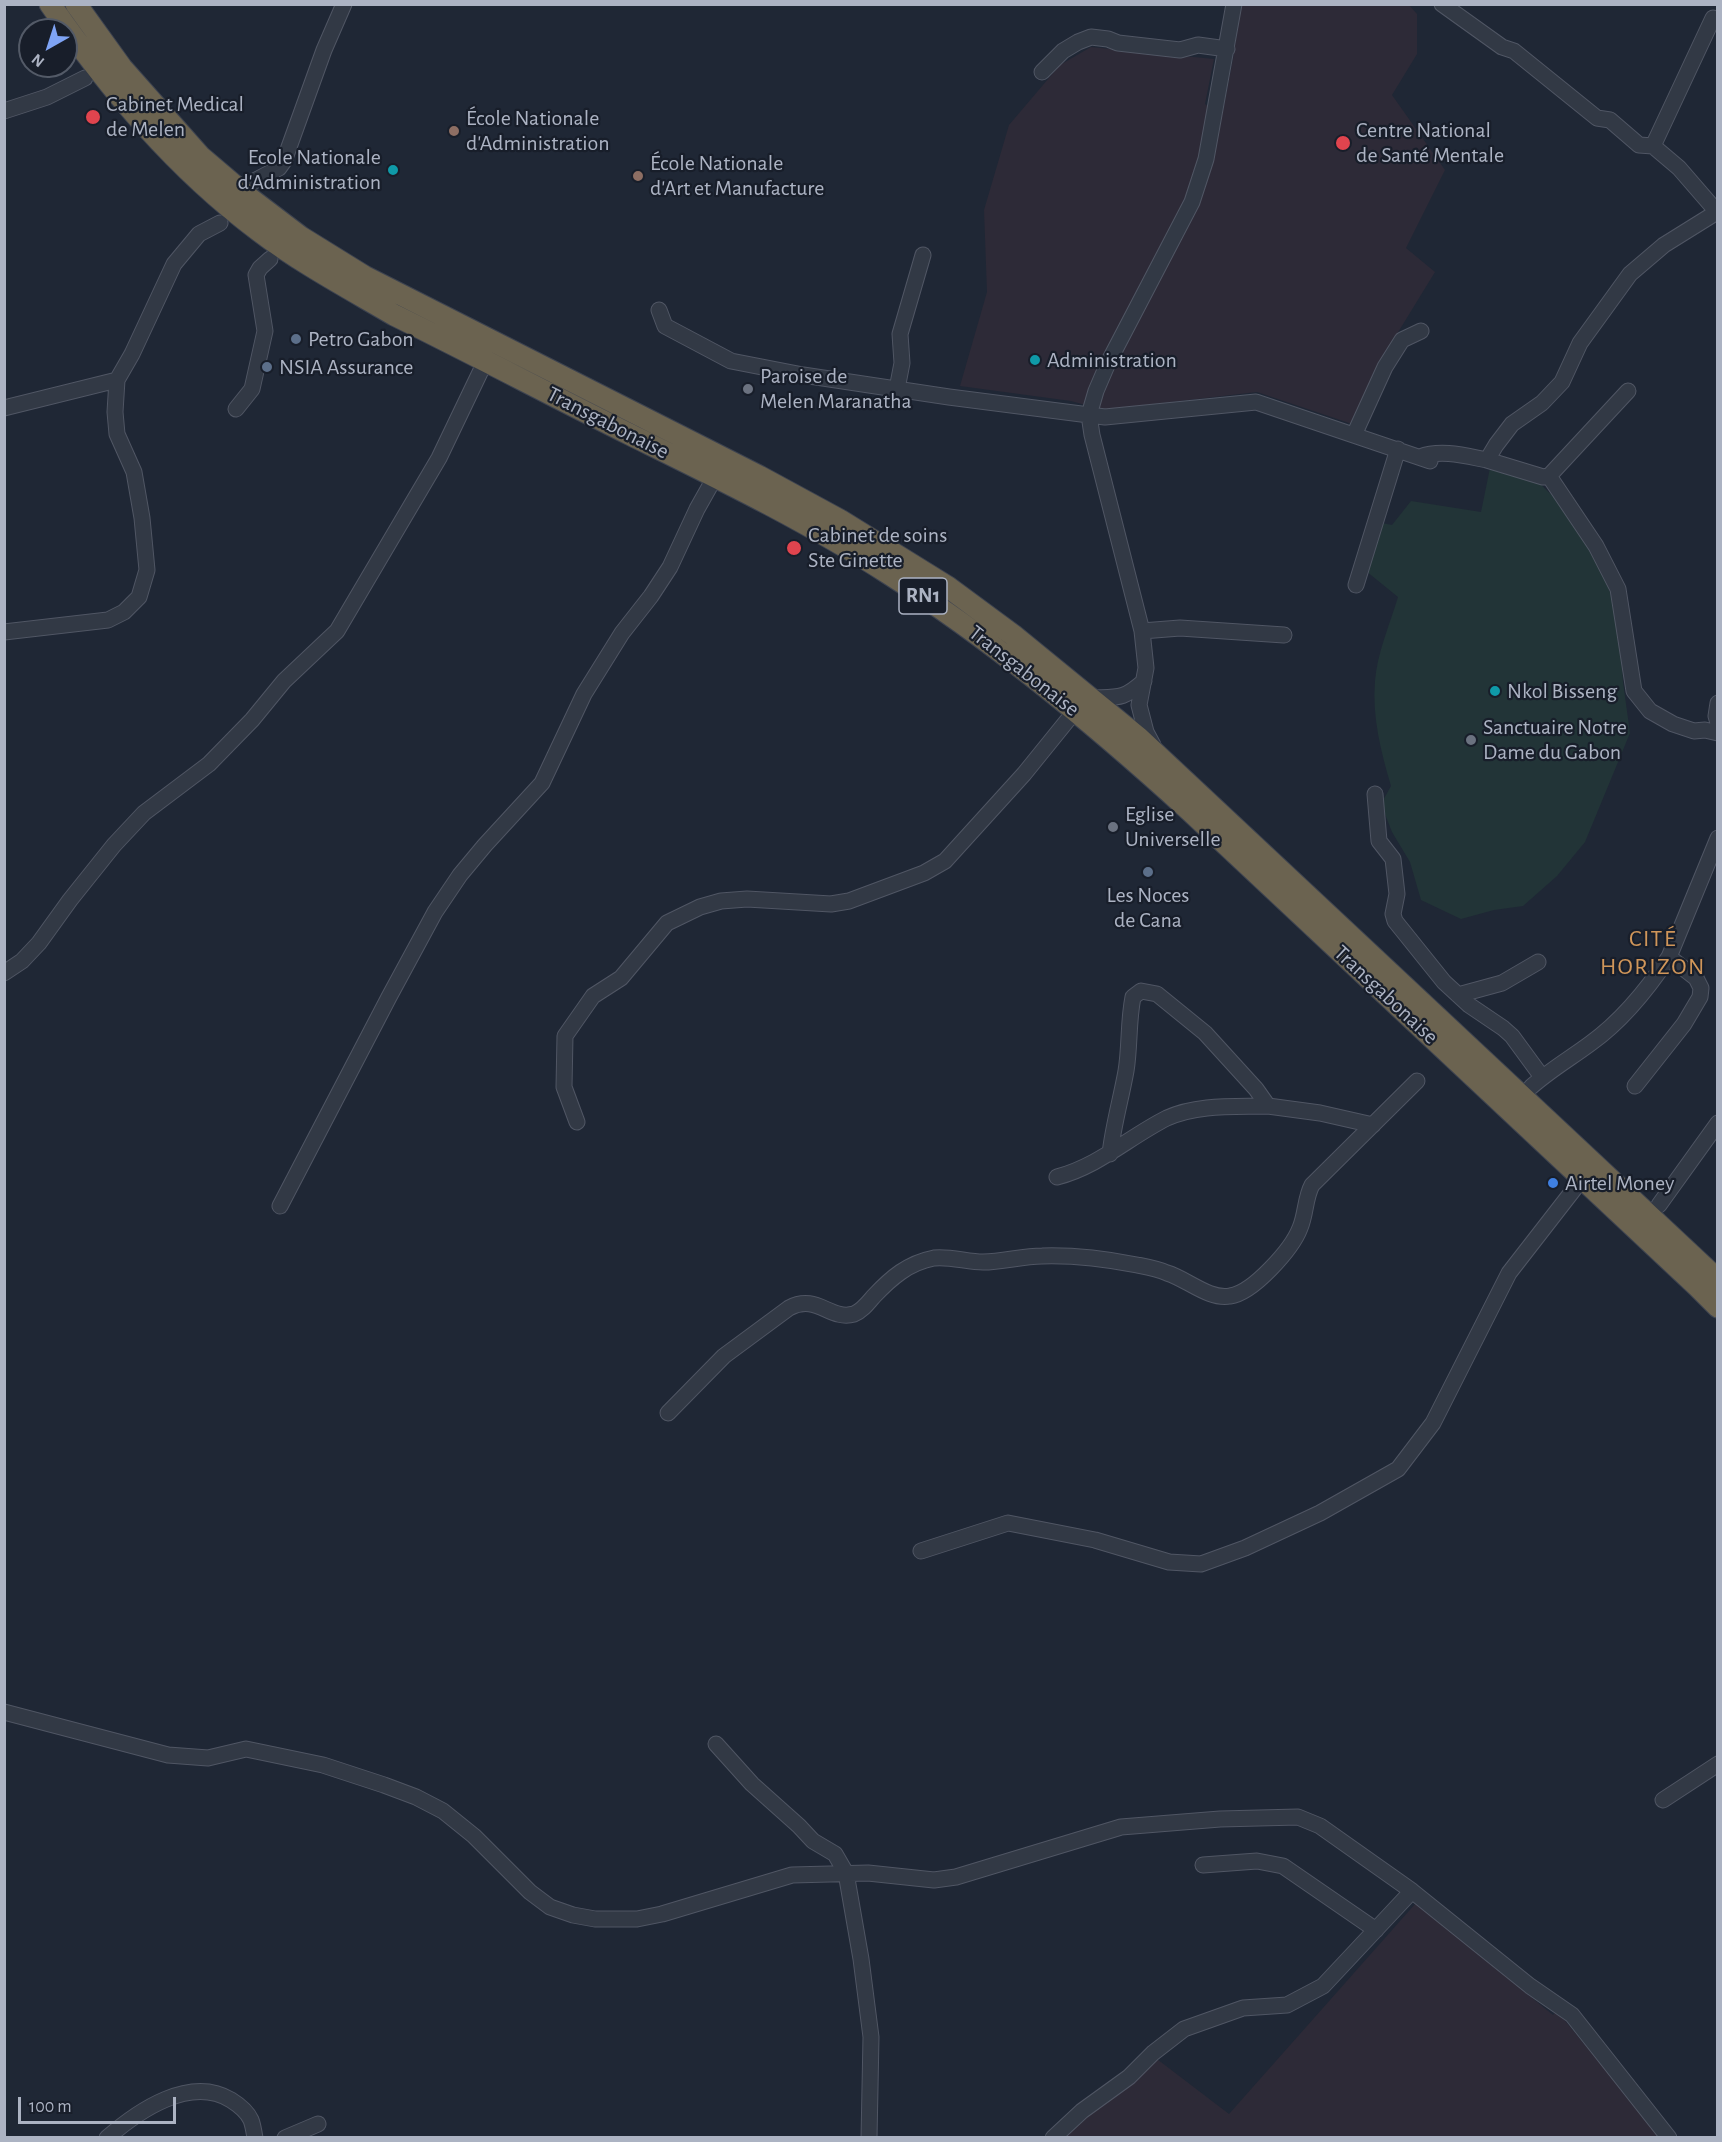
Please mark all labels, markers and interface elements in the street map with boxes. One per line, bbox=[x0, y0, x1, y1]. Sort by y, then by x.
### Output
north arrow bbox=[18, 18, 78, 78]
text: N bbox=[29, 51, 47, 70]
place label: Cabinet Medical de Melen bbox=[106, 91, 244, 142]
place label: École Nationale d'Administration bbox=[466, 105, 610, 156]
marker: Cabinet Medical de Melen bbox=[84, 108, 102, 126]
place label: Centre National de Santé Mentale bbox=[1356, 117, 1504, 168]
marker: École Nationale d'Administration bbox=[447, 124, 461, 138]
marker: Centre National de Santé Mentale bbox=[1334, 134, 1352, 152]
place label: Ecole Nationale d'Administration bbox=[237, 144, 381, 196]
place label: École Nationale d'Art et Manufacture bbox=[650, 150, 825, 202]
marker: Ecole Nationale d'Administration bbox=[386, 163, 400, 177]
marker: École Nationale d'Art et Manufacture bbox=[631, 169, 645, 183]
place label: Petro Gabon bbox=[308, 326, 414, 352]
marker: Petro Gabon bbox=[289, 332, 303, 346]
place label: Administration bbox=[1047, 347, 1177, 373]
marker: Administration bbox=[1028, 353, 1042, 367]
place label: NSIA Assurance bbox=[279, 354, 413, 380]
marker: NSIA Assurance bbox=[260, 360, 274, 374]
place label: Paroise de Melen Maranatha bbox=[760, 363, 912, 414]
street label: Transgabonaise bbox=[543, 381, 673, 465]
marker: Paroise de Melen Maranatha bbox=[741, 382, 755, 396]
place label: Cabinet de soins Ste Ginette bbox=[808, 522, 947, 574]
marker: Cabinet de soins Ste Ginette bbox=[785, 539, 803, 557]
road number: RN1 bbox=[899, 578, 947, 614]
street label: Transgabonaise bbox=[963, 620, 1085, 722]
place label: Nkol Bisseng bbox=[1507, 678, 1617, 704]
marker: Nkol Bisseng bbox=[1488, 684, 1502, 698]
place label: Sanctuaire Notre Dame du Gabon bbox=[1483, 714, 1627, 766]
marker: Sanctuaire Notre Dame du Gabon bbox=[1464, 733, 1478, 747]
place label: Eglise Universelle bbox=[1125, 801, 1221, 852]
marker: Eglise Universelle bbox=[1106, 820, 1120, 834]
marker: Les Noces de Cana bbox=[1141, 865, 1155, 879]
place label: Les Noces de Cana bbox=[1107, 882, 1189, 933]
district label: CITÉ HORIZON bbox=[1600, 925, 1706, 981]
street label: Transgabonaise bbox=[1328, 940, 1444, 1050]
place label: Airtel Money bbox=[1565, 1170, 1674, 1196]
marker: Airtel Money bbox=[1546, 1176, 1560, 1190]
scale bar bbox=[21, 2085, 178, 2123]
text: 100 m bbox=[29, 2098, 72, 2116]

